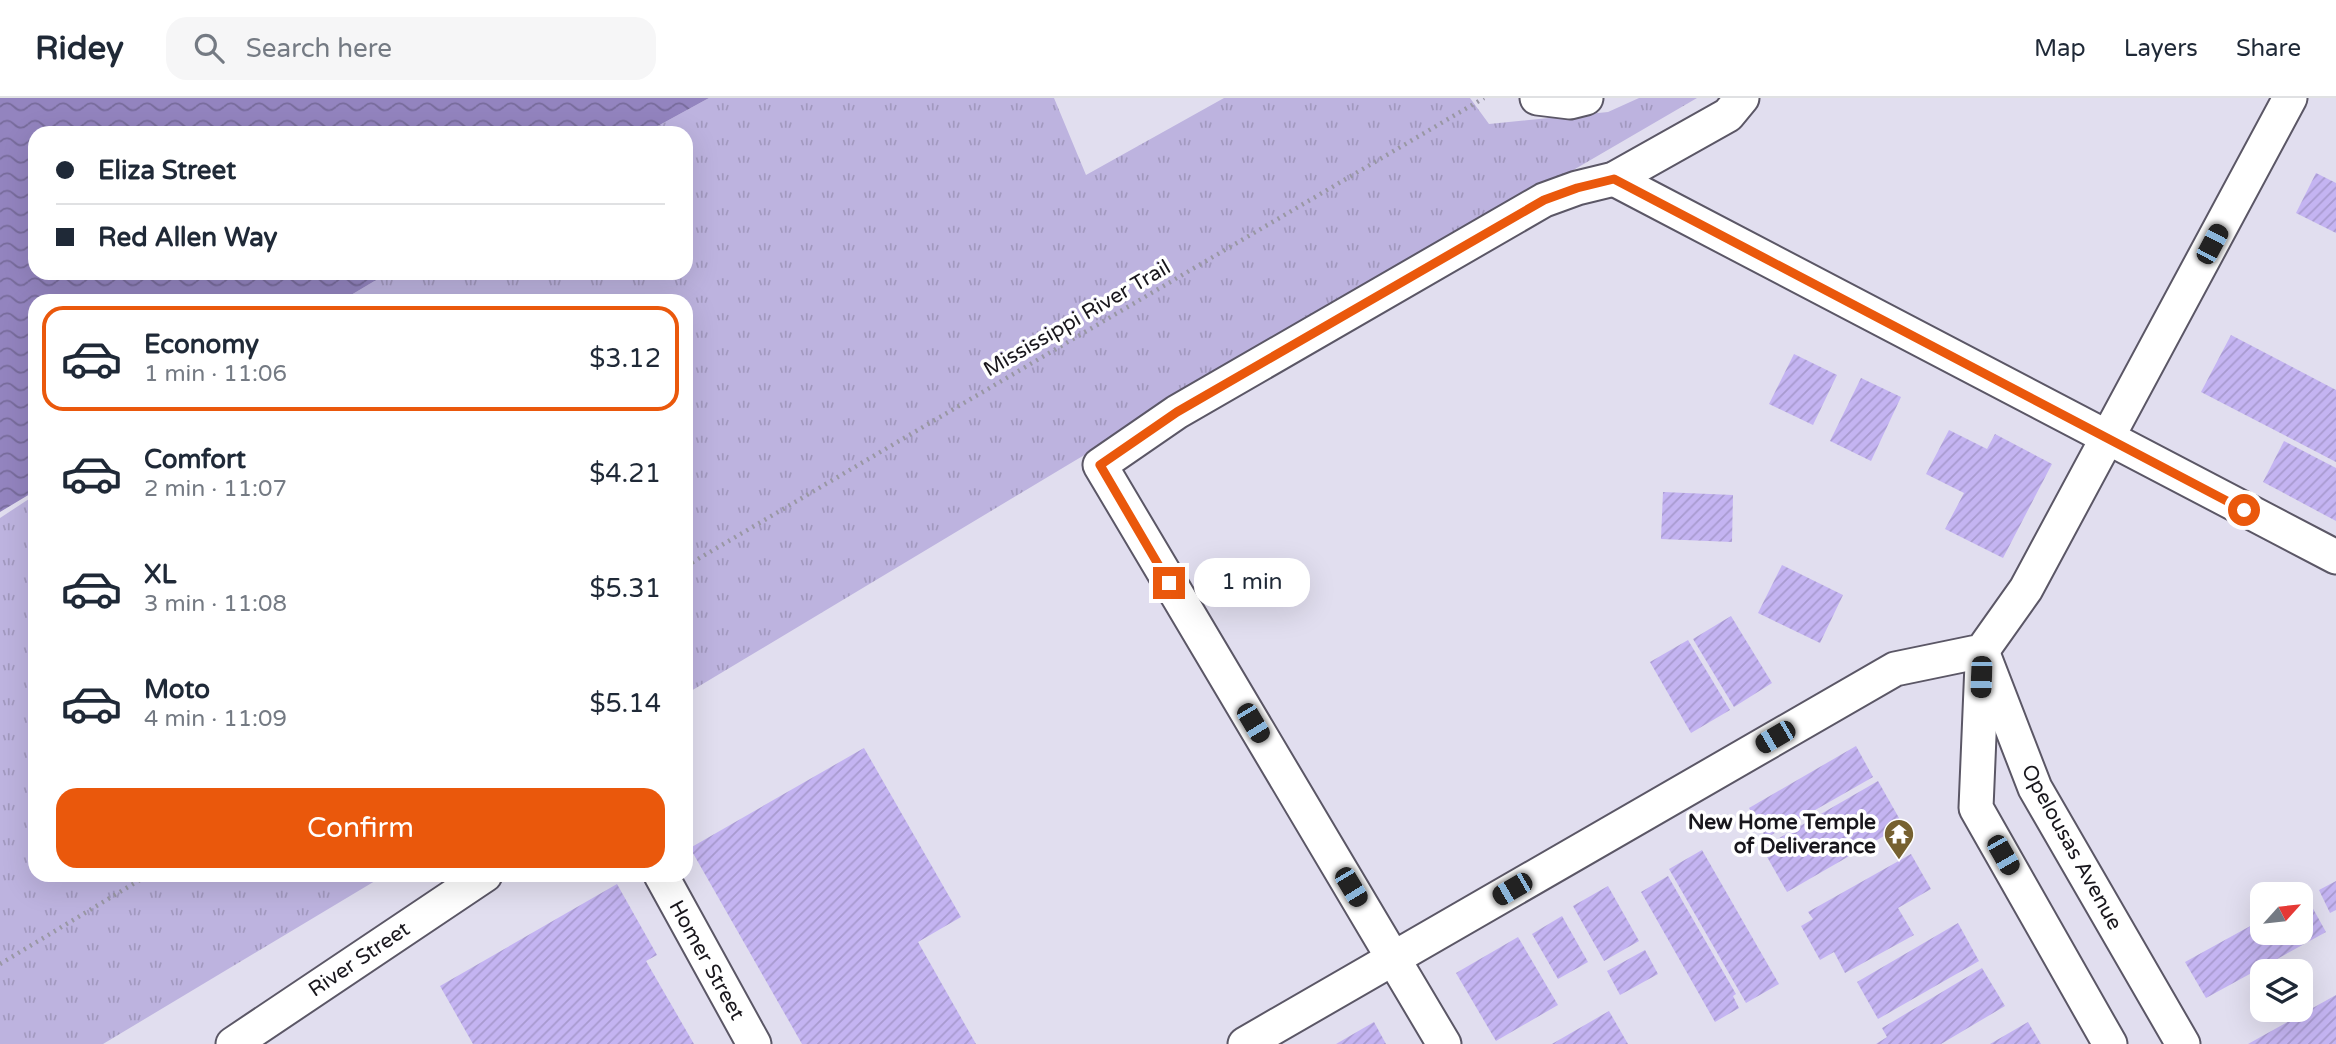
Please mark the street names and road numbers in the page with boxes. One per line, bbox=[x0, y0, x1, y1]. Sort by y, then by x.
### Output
street label: Mississippi River Trail bbox=[979, 255, 1175, 382]
street label: Opelousas Avenue bbox=[2016, 760, 2127, 934]
street label: Homer Street bbox=[663, 896, 750, 1024]
street label: River Street bbox=[304, 916, 415, 1002]

